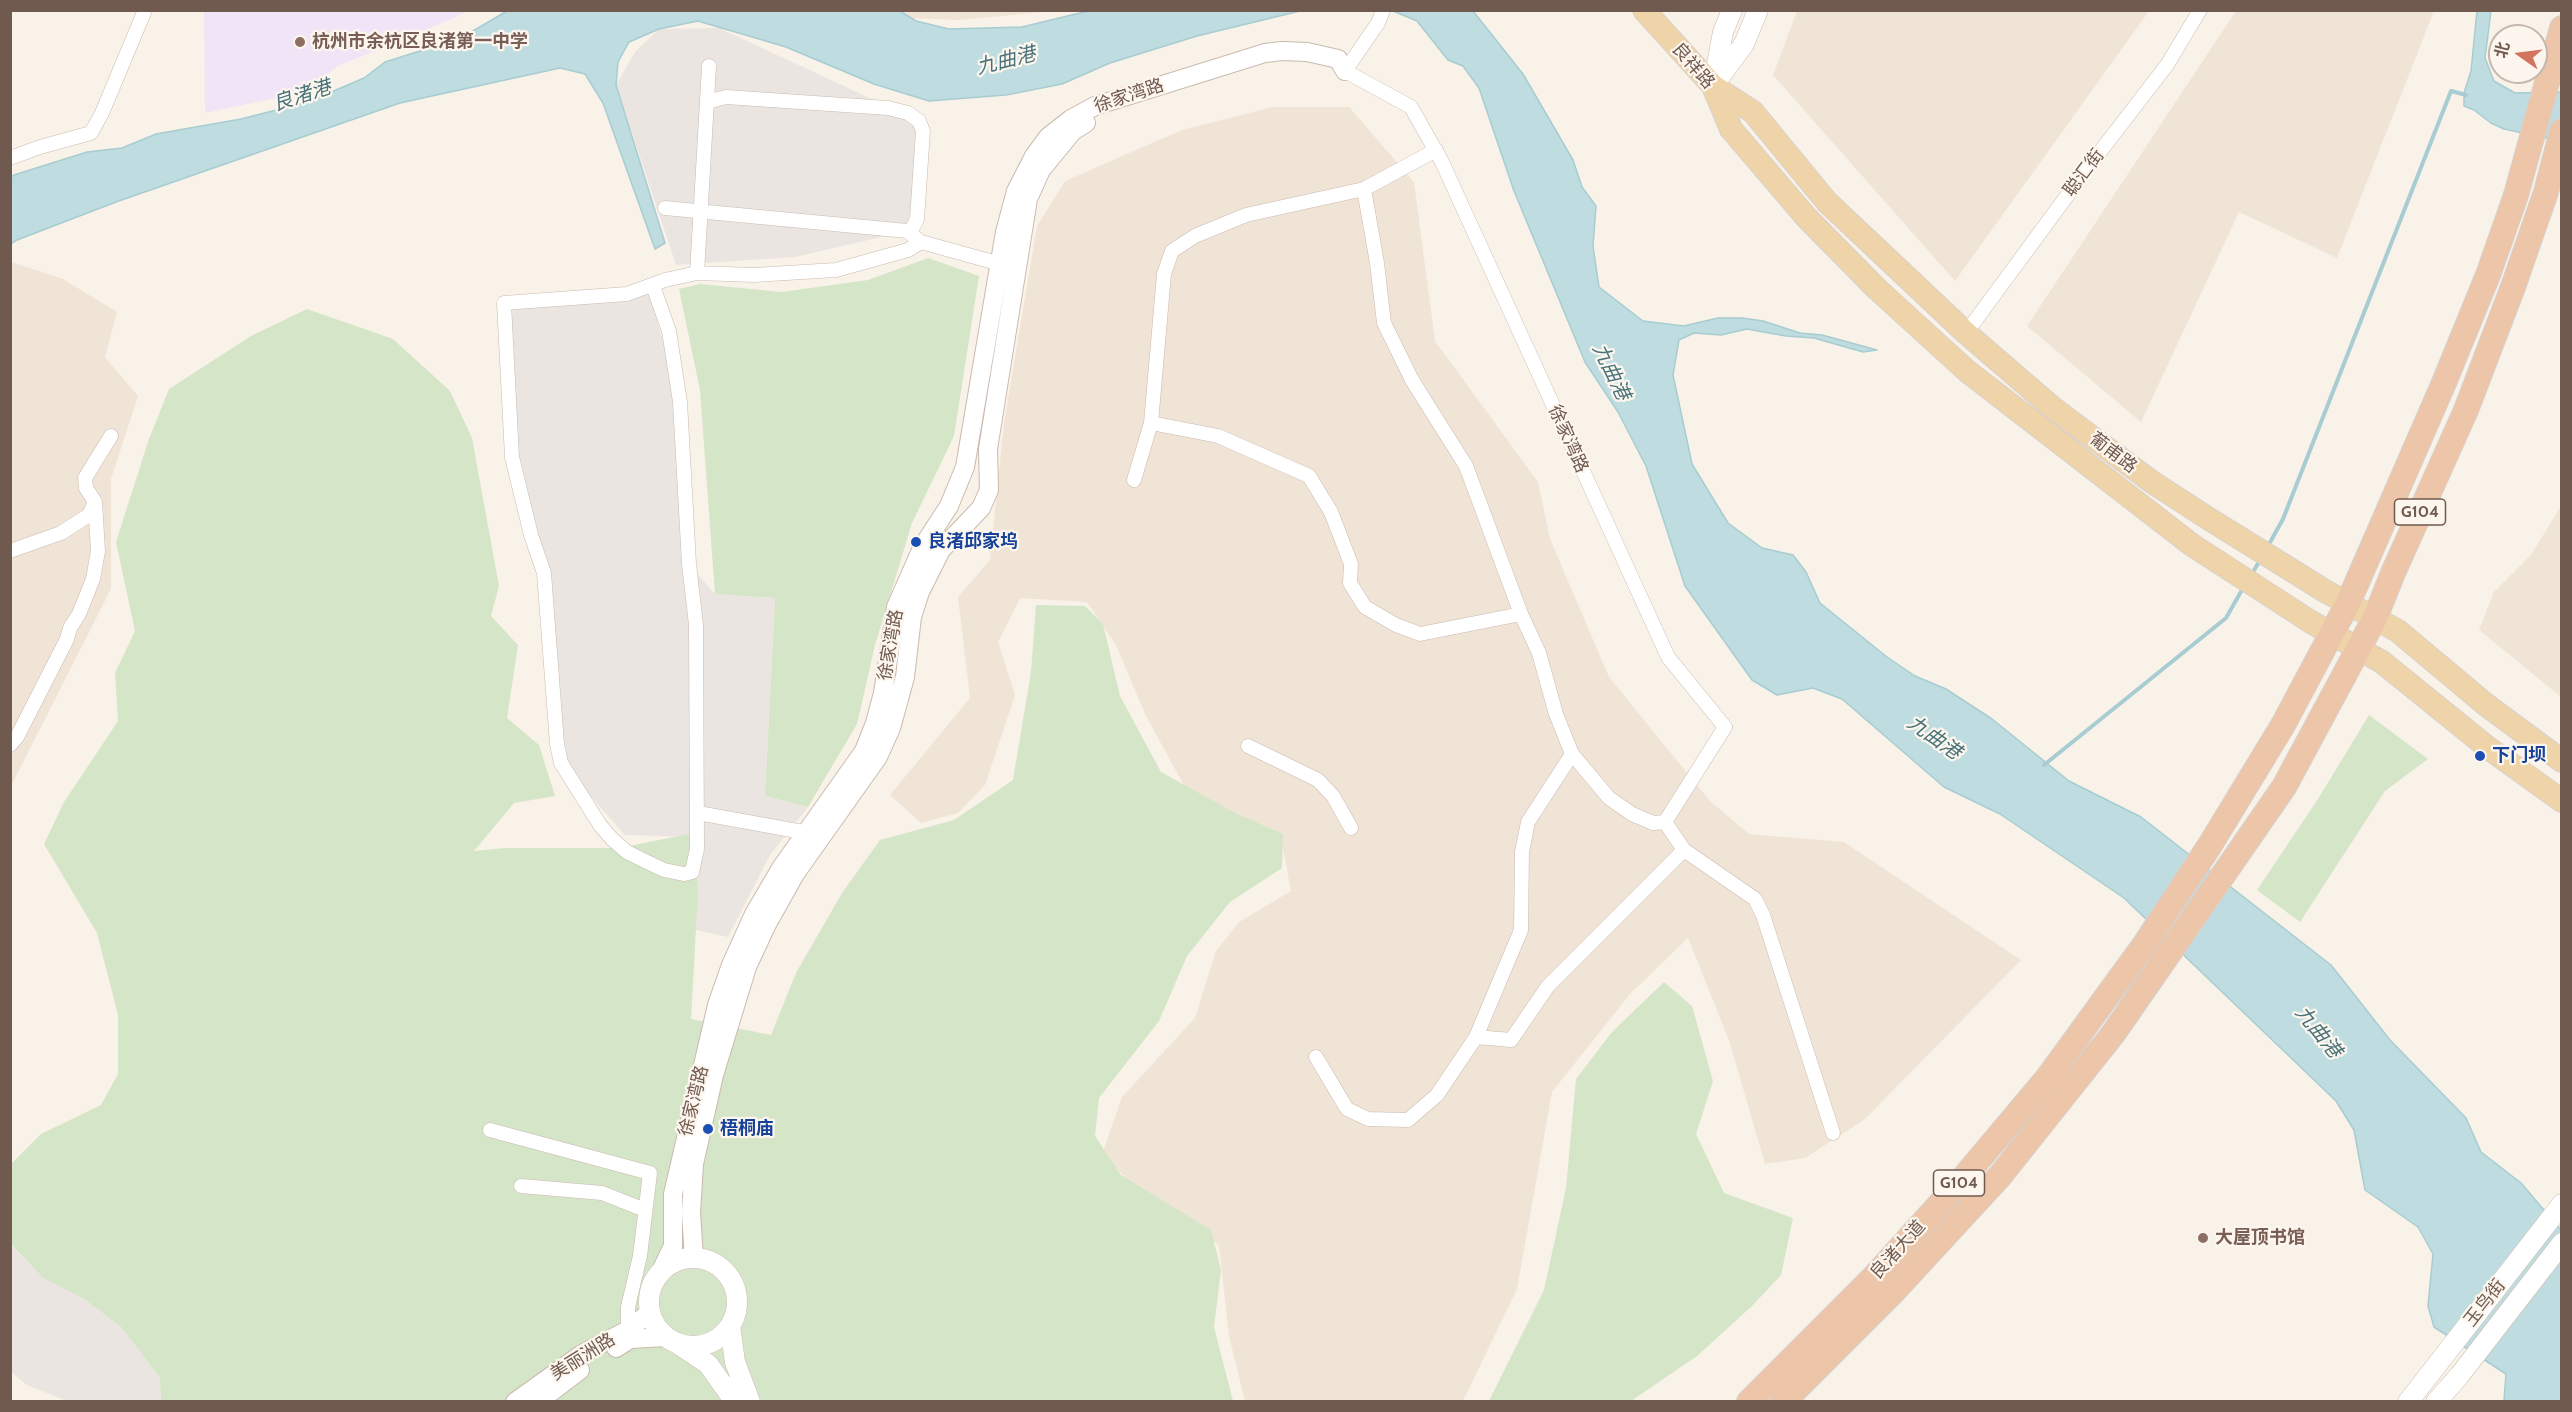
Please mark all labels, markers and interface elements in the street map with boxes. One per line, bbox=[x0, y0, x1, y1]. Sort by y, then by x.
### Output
north arrow bbox=[2488, 24, 2548, 84]
place label: 杭州市余杭区良渚第一中学 bbox=[312, 31, 528, 53]
marker: 杭州市余杭区良渚第一中学 bbox=[293, 35, 307, 49]
street label: 良祥路 bbox=[1667, 39, 1719, 93]
text: 北 bbox=[2491, 40, 2513, 60]
water label: 九曲港 bbox=[974, 42, 1038, 80]
water label: 良渚港 bbox=[270, 75, 334, 117]
street label: 徐家湾路 bbox=[1091, 75, 1167, 117]
street label: 聪汇街 bbox=[2059, 145, 2109, 201]
water label: 九曲港 bbox=[1587, 340, 1635, 404]
street label: 徐家湾路 bbox=[1543, 402, 1593, 476]
street label: 葡甫路 bbox=[2085, 428, 2141, 478]
road number: G104 bbox=[2394, 499, 2446, 525]
place label: 良渚邱家坞 bbox=[928, 531, 1018, 553]
marker: 良渚邱家坞 bbox=[909, 535, 923, 549]
street label: 徐家湾路 bbox=[874, 608, 908, 682]
water label: 九曲港 bbox=[1903, 711, 1965, 765]
place label: 下门坝 bbox=[2492, 745, 2546, 767]
marker: 下门坝 bbox=[2473, 749, 2487, 763]
water label: 九曲港 bbox=[2290, 1001, 2346, 1063]
street label: 徐家湾路 bbox=[675, 1063, 713, 1139]
place label: 梧桐庙 bbox=[720, 1118, 774, 1140]
marker: 梧桐庙 bbox=[701, 1122, 715, 1136]
road number: G104 bbox=[1934, 1170, 1984, 1196]
street label: 良渚大道 bbox=[1866, 1216, 1930, 1284]
place label: 大屋顶书馆 bbox=[2215, 1227, 2305, 1249]
marker: 大屋顶书馆 bbox=[2196, 1231, 2210, 1245]
street label: 玉鸟街 bbox=[2460, 1275, 2510, 1331]
street label: 美丽洲路 bbox=[547, 1329, 619, 1385]

